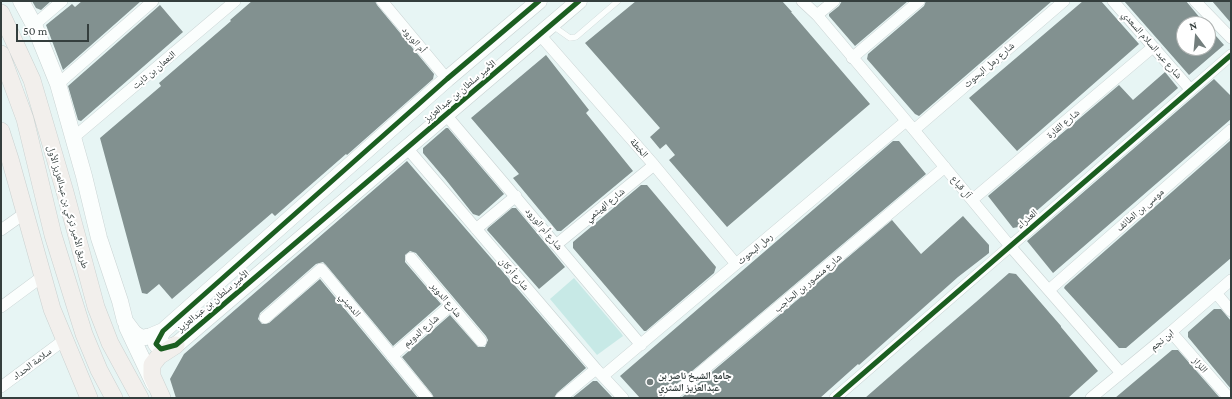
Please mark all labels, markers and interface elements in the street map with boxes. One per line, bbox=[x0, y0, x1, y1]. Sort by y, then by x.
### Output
street label: شارع عبد السلام السعدي bbox=[1119, 9, 1185, 81]
scale bar bbox=[18, 16, 91, 42]
north arrow bbox=[1176, 16, 1216, 56]
text: N bbox=[1188, 19, 1198, 32]
text: 50 m bbox=[23, 24, 47, 38]
street label: أم الورود bbox=[399, 24, 429, 56]
street label: شارع رمل البحوث bbox=[961, 40, 1017, 90]
street label: النعمان بن ثابت bbox=[130, 48, 178, 92]
street label: الأمير سلطان بن عبدالعزيز bbox=[421, 57, 499, 125]
street label: شارع القارة bbox=[1044, 107, 1082, 141]
street label: الخطة bbox=[627, 136, 651, 160]
street label: طريق الأمير تركي بن عبدالعزيز الأول bbox=[45, 144, 91, 270]
street label: آل قباع bbox=[948, 173, 974, 201]
street label: شارع الهيثمي bbox=[583, 185, 627, 225]
street label: موسى بن الطائف bbox=[1114, 186, 1166, 234]
street label: شارع أم الورود bbox=[523, 205, 565, 253]
street label: العذراء bbox=[1014, 207, 1040, 231]
street label: رمل البحوث bbox=[735, 231, 775, 267]
street label: شارع منصور بن الحاجب bbox=[771, 251, 845, 315]
street label: شارع أركان bbox=[496, 255, 532, 293]
street label: الأمير سلطان بن عبدالعزيز bbox=[174, 267, 252, 335]
street label: شارع الدوير bbox=[428, 280, 464, 320]
street label: الدميني bbox=[337, 291, 363, 319]
street label: شارع الدويم bbox=[401, 312, 441, 350]
street label: ابن نجم bbox=[1148, 327, 1176, 353]
street label: سلامة الحداد bbox=[10, 345, 54, 383]
street label: اللزاز bbox=[1190, 355, 1210, 375]
place label: جامع الشيخ ناصر بن عبدالعزيز الشثري bbox=[658, 370, 732, 394]
marker: جامع الشيخ ناصر بن عبدالعزيز الشثري bbox=[645, 377, 655, 387]

